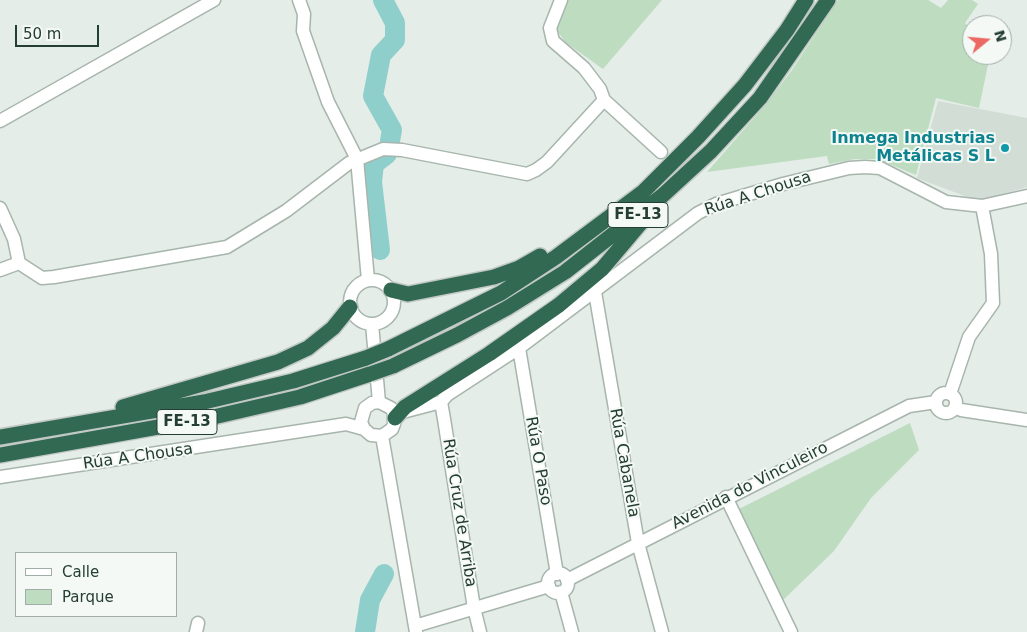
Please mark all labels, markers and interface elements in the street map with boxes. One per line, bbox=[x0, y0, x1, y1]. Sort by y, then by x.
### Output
scale bar bbox=[18, 15, 101, 47]
north arrow bbox=[962, 15, 1012, 65]
text: 50 m bbox=[23, 25, 61, 43]
text: N bbox=[991, 28, 1010, 44]
place label: Inmega Industrias Metálicas S L bbox=[831, 129, 995, 167]
marker: Inmega Industrias Metálicas S L bbox=[999, 142, 1011, 154]
street label: Rúa A Chousa bbox=[702, 168, 814, 220]
road number: FE-13 bbox=[608, 202, 668, 228]
street label: Rúa Cabanela bbox=[605, 407, 643, 519]
road number: FE-13 bbox=[157, 410, 217, 434]
street label: Rúa O Paso bbox=[521, 415, 555, 507]
street label: Rúa Cruz de Arriba bbox=[438, 437, 480, 589]
street label: Avenida do Vinculeiro bbox=[669, 438, 831, 534]
street label: Rúa A Chousa bbox=[82, 440, 194, 474]
legend bbox=[15, 552, 178, 617]
text: Calle bbox=[62, 563, 99, 581]
text: Parque bbox=[62, 588, 114, 606]

